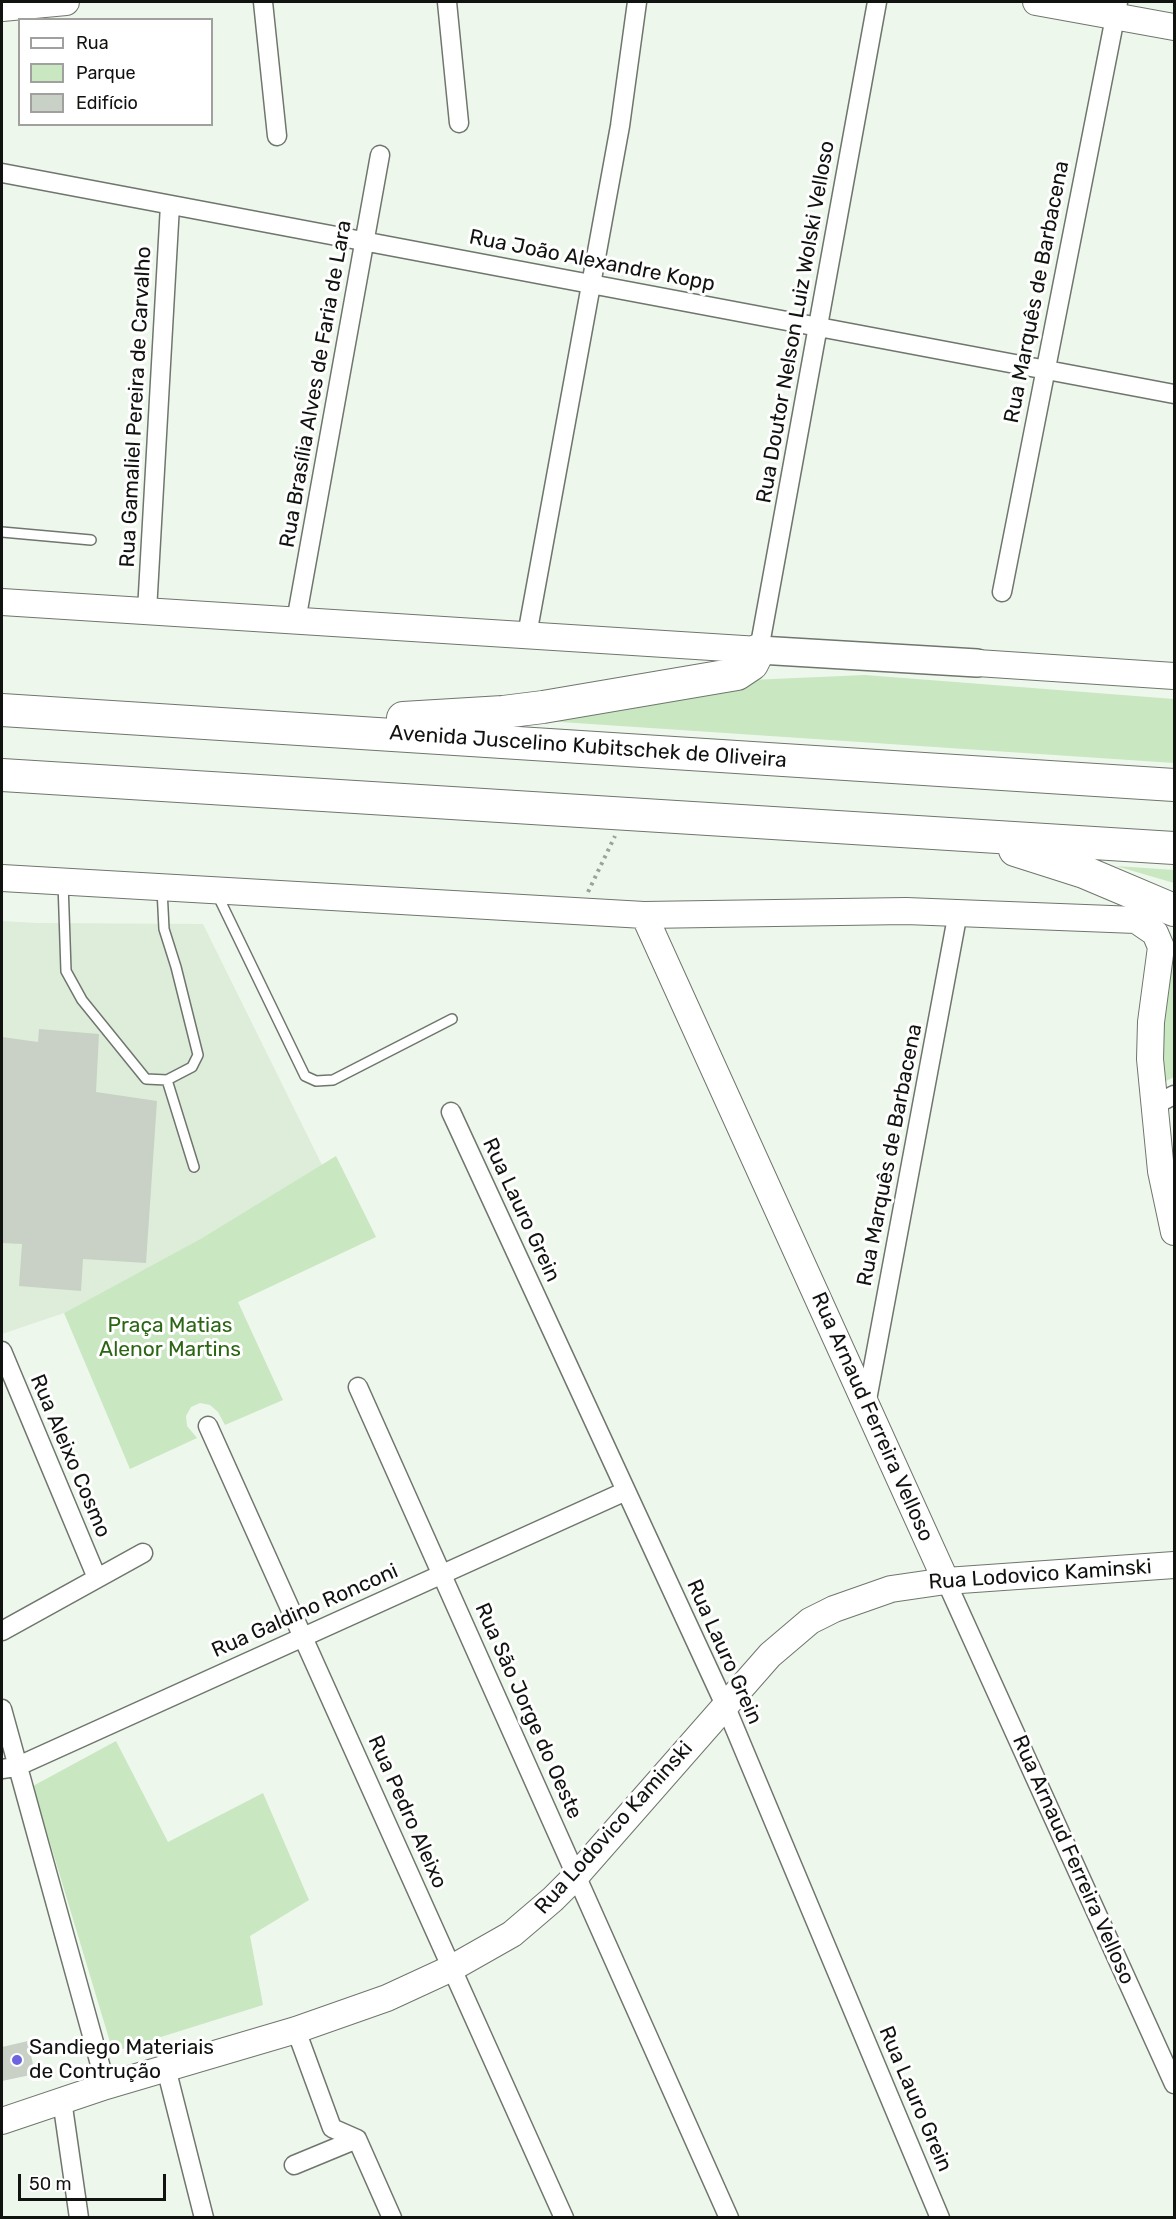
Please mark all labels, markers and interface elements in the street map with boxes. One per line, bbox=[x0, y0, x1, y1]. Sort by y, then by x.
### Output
legend bbox=[18, 18, 213, 126]
text: Rua bbox=[76, 32, 109, 54]
text: Parque bbox=[76, 62, 136, 84]
text: Edifício bbox=[76, 92, 138, 114]
street label: Rua Doutor Nelson Luiz Wolski Velloso bbox=[752, 139, 840, 505]
street label: Rua Marquês de Barbacena bbox=[999, 159, 1075, 425]
street label: Rua Brasília Alves de Faria de Lara bbox=[275, 218, 357, 550]
street label: Rua João Alexandre Kopp bbox=[467, 225, 717, 297]
street label: Rua Gamaliel Pereira de Carvalho bbox=[115, 246, 157, 568]
street label: Avenida Juscelino Kubitschek de Oliveira bbox=[388, 721, 788, 773]
street label: Rua Marquês de Barbacena bbox=[852, 1022, 928, 1288]
street label: Rua Lauro Grein bbox=[477, 1134, 565, 1286]
street label: Rua Arnaud Ferreira Velloso bbox=[806, 1288, 938, 1546]
park label: Praça Matias Alenor Martins bbox=[99, 1313, 241, 1363]
street label: Rua Aleixo Cosmo bbox=[24, 1371, 116, 1541]
street label: Rua Lodovico Kaminski bbox=[928, 1555, 1152, 1595]
street label: Rua Galdino Ronconi bbox=[208, 1559, 402, 1663]
street label: Rua Lauro Grein bbox=[681, 1576, 767, 1728]
street label: Rua São Jorge do Oeste bbox=[469, 1599, 587, 1823]
street label: Rua Arnaud Ferreira Velloso bbox=[1007, 1731, 1139, 1989]
street label: Rua Pedro Aleixo bbox=[362, 1732, 452, 1892]
street label: Rua Lodovico Kaminski bbox=[530, 1736, 698, 1920]
street label: Rua Lauro Grein bbox=[873, 2022, 957, 2176]
place label: Sandiego Materiais de Contrução bbox=[29, 2035, 214, 2085]
marker: Sandiego Materiais de Contrução bbox=[10, 2053, 24, 2067]
scale bar bbox=[21, 2162, 170, 2200]
text: 50 m bbox=[29, 2173, 72, 2195]

